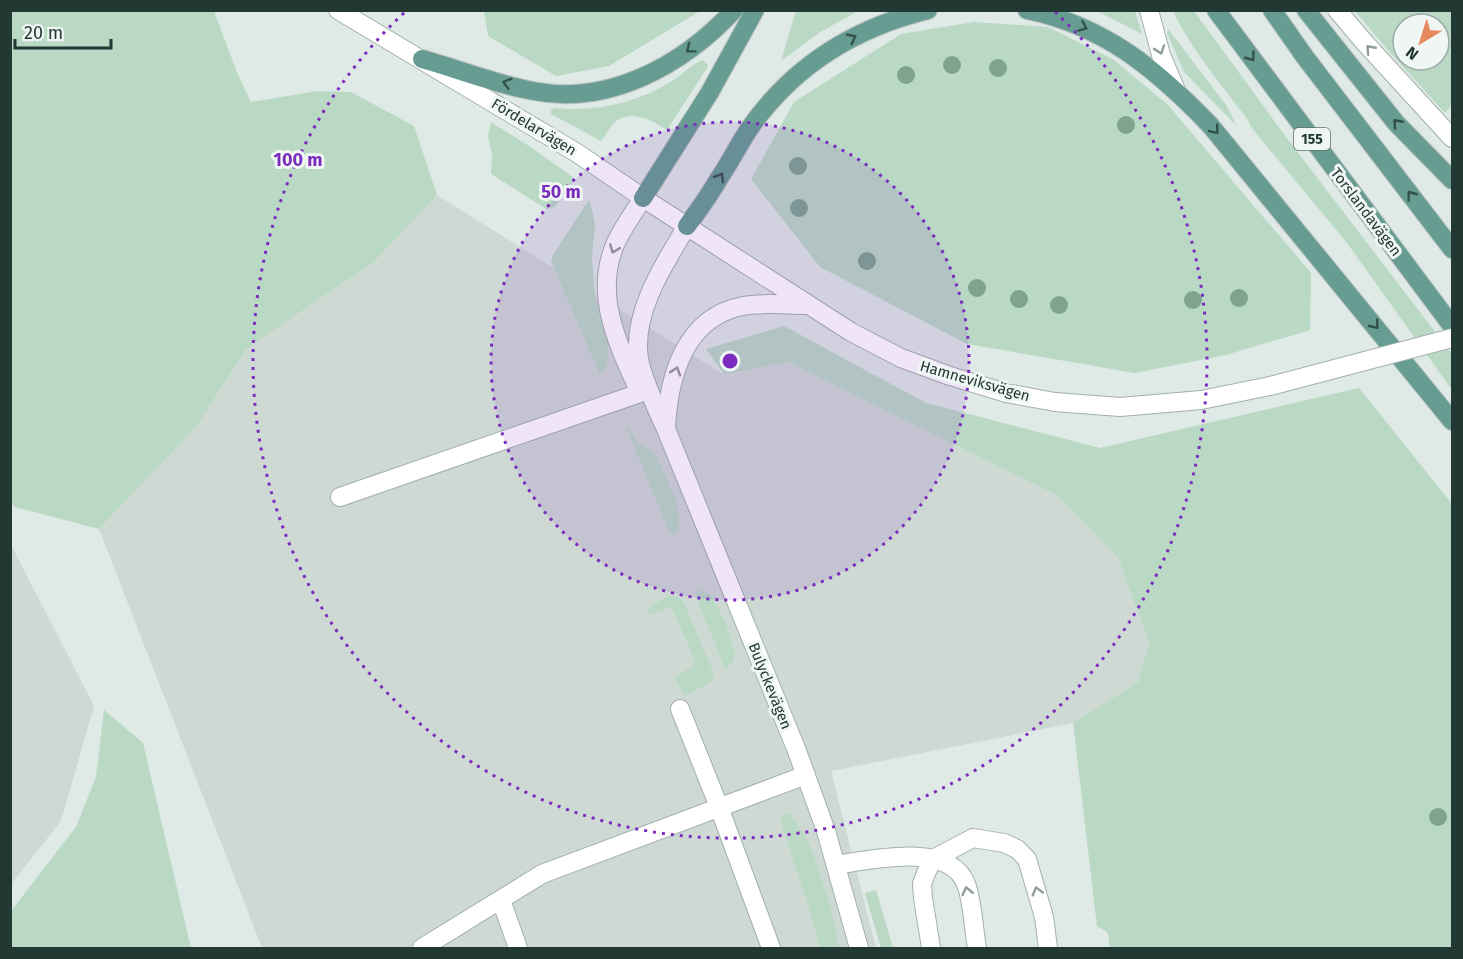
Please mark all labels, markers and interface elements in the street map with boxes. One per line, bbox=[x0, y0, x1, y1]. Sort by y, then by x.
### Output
scale bar bbox=[15, 12, 111, 50]
north arrow bbox=[1391, 12, 1451, 72]
one-way arrow bbox=[1076, 20, 1087, 32]
text: 20 m bbox=[24, 22, 63, 44]
one-way arrow bbox=[845, 34, 856, 45]
one-way arrow bbox=[685, 41, 696, 52]
text: N bbox=[1402, 43, 1422, 64]
one-way arrow bbox=[1152, 44, 1165, 55]
one-way arrow bbox=[1366, 45, 1377, 56]
one-way arrow bbox=[1244, 51, 1255, 62]
one-way arrow bbox=[502, 78, 512, 91]
street label: Fördelarvägen bbox=[488, 95, 580, 159]
one-way arrow bbox=[1393, 119, 1404, 130]
one-way arrow bbox=[1208, 123, 1219, 134]
road number: 155 bbox=[1294, 128, 1330, 150]
text: 100 m bbox=[274, 149, 322, 171]
street label: Torslandavägen bbox=[1327, 164, 1405, 260]
one-way arrow bbox=[713, 173, 724, 184]
text: 50 m bbox=[541, 181, 581, 203]
one-way arrow bbox=[1408, 191, 1419, 202]
one-way arrow bbox=[609, 243, 621, 254]
one-way arrow bbox=[1368, 318, 1379, 329]
centre of rings bbox=[720, 351, 740, 371]
street label: Hamneviksvägen bbox=[918, 357, 1032, 405]
one-way arrow bbox=[669, 366, 681, 377]
street label: Bulyckevägen bbox=[744, 640, 796, 732]
one-way arrow bbox=[961, 886, 974, 896]
one-way arrow bbox=[1032, 886, 1044, 897]

